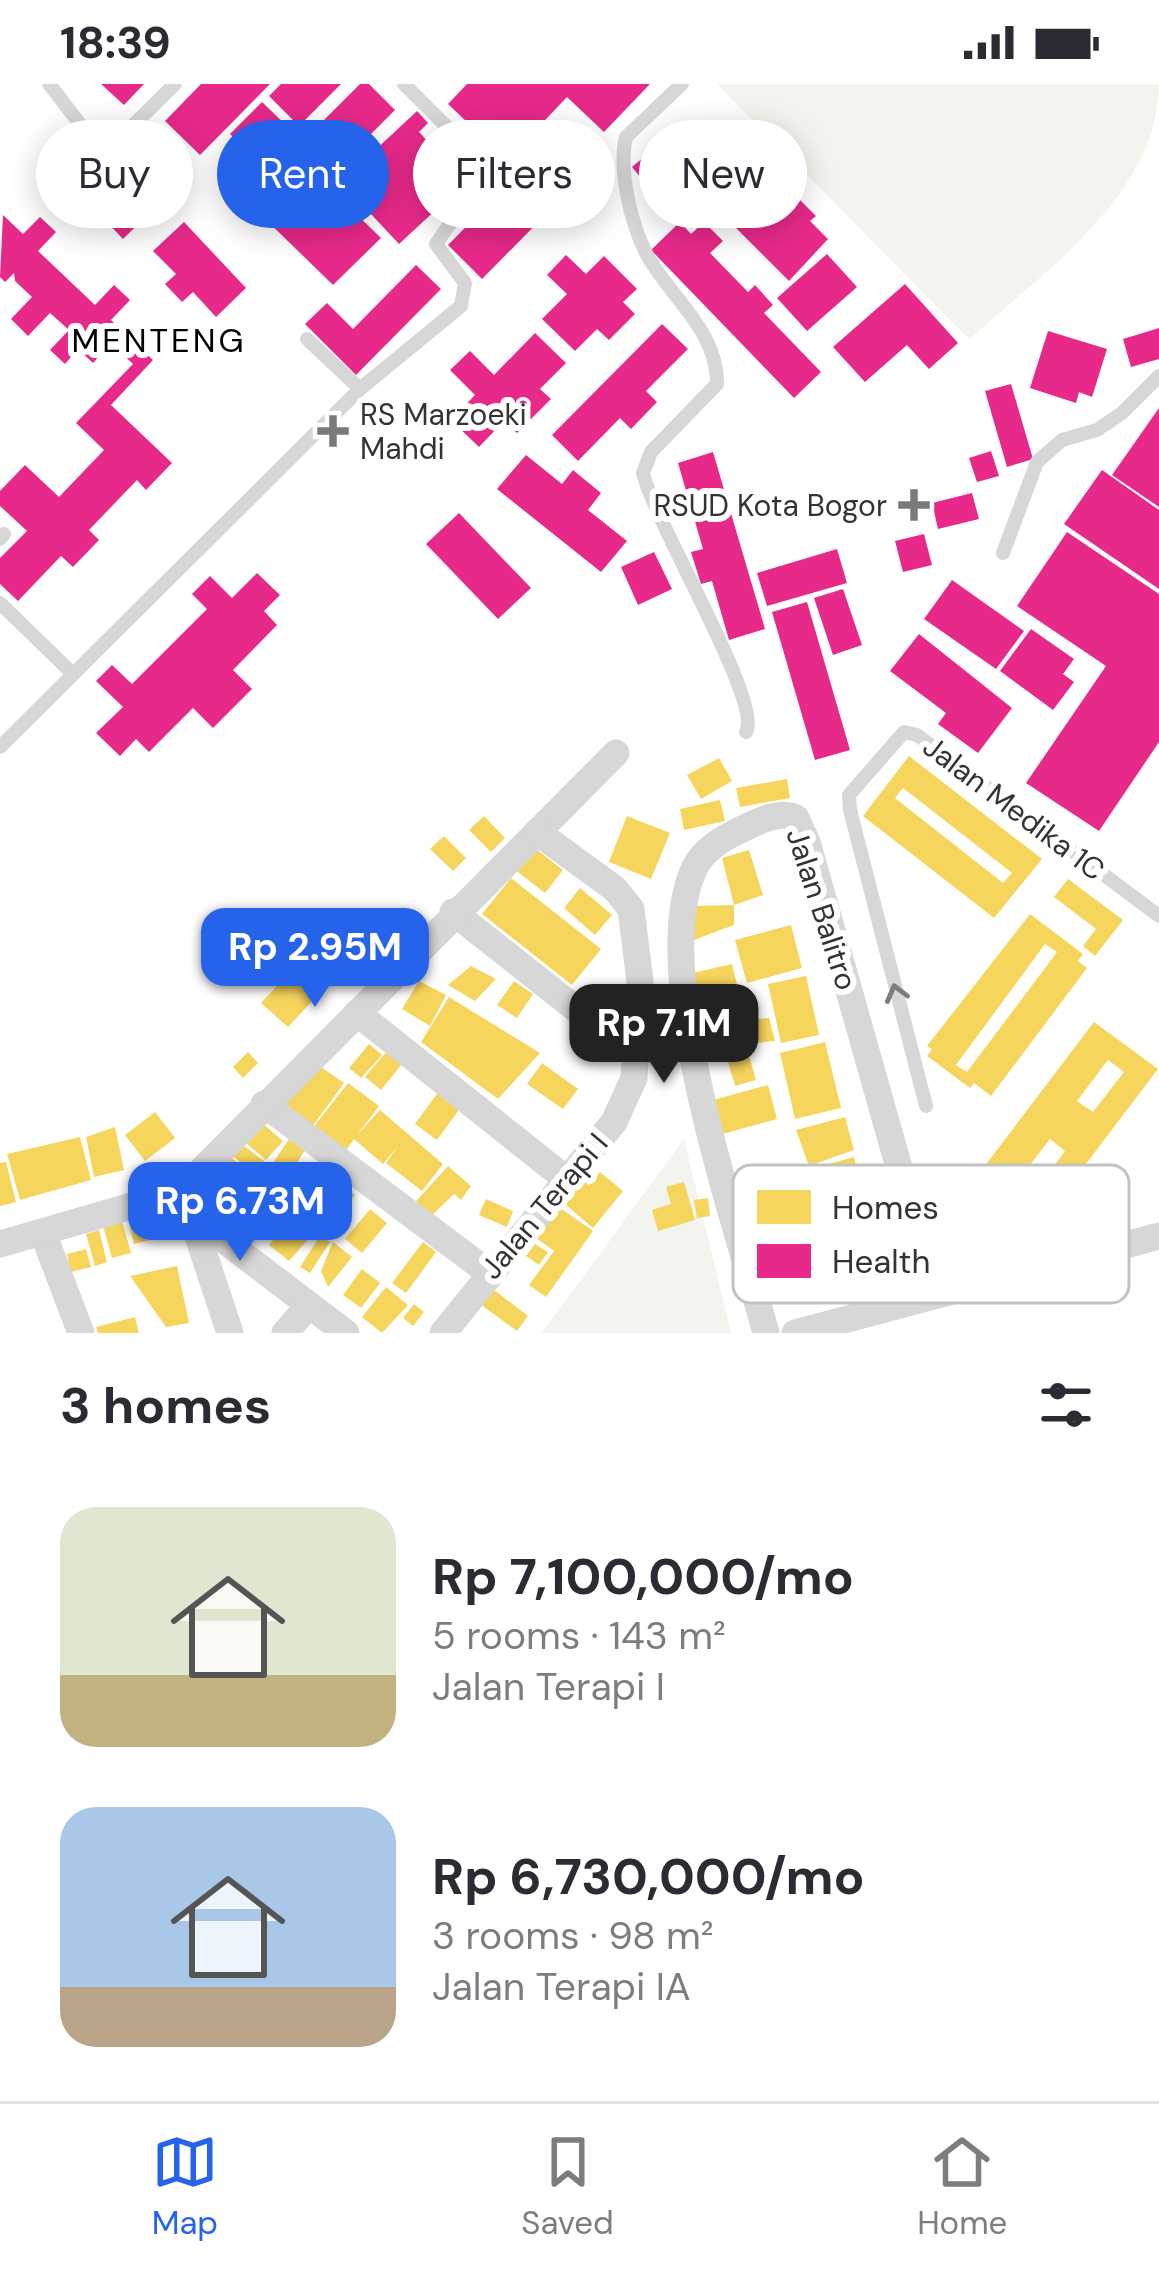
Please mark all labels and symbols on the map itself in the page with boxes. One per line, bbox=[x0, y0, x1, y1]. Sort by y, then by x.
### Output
district label: MENTENG bbox=[71, 319, 247, 362]
place label: RS Marzoeki Mahdi bbox=[360, 395, 527, 468]
marker: RS Marzoeki Mahdi bbox=[317, 415, 349, 447]
place label: RSUD Kota Bogor bbox=[653, 486, 887, 525]
marker: RSUD Kota Bogor bbox=[898, 489, 930, 521]
street label: Jalan Medika 1C bbox=[915, 727, 1113, 889]
street label: Jalan Balitro bbox=[778, 823, 866, 995]
pin: Rp 2.95M bbox=[191, 908, 439, 1010]
one-way arrow bbox=[885, 983, 910, 1003]
pin: Rp 7.1M bbox=[553, 984, 775, 1086]
street label: Jalan Terapi I bbox=[471, 1125, 617, 1287]
pin: Rp 6.73M bbox=[116, 1162, 364, 1264]
legend bbox=[733, 1165, 1129, 1303]
text: Homes bbox=[832, 1186, 939, 1229]
text: Health bbox=[832, 1240, 930, 1283]

